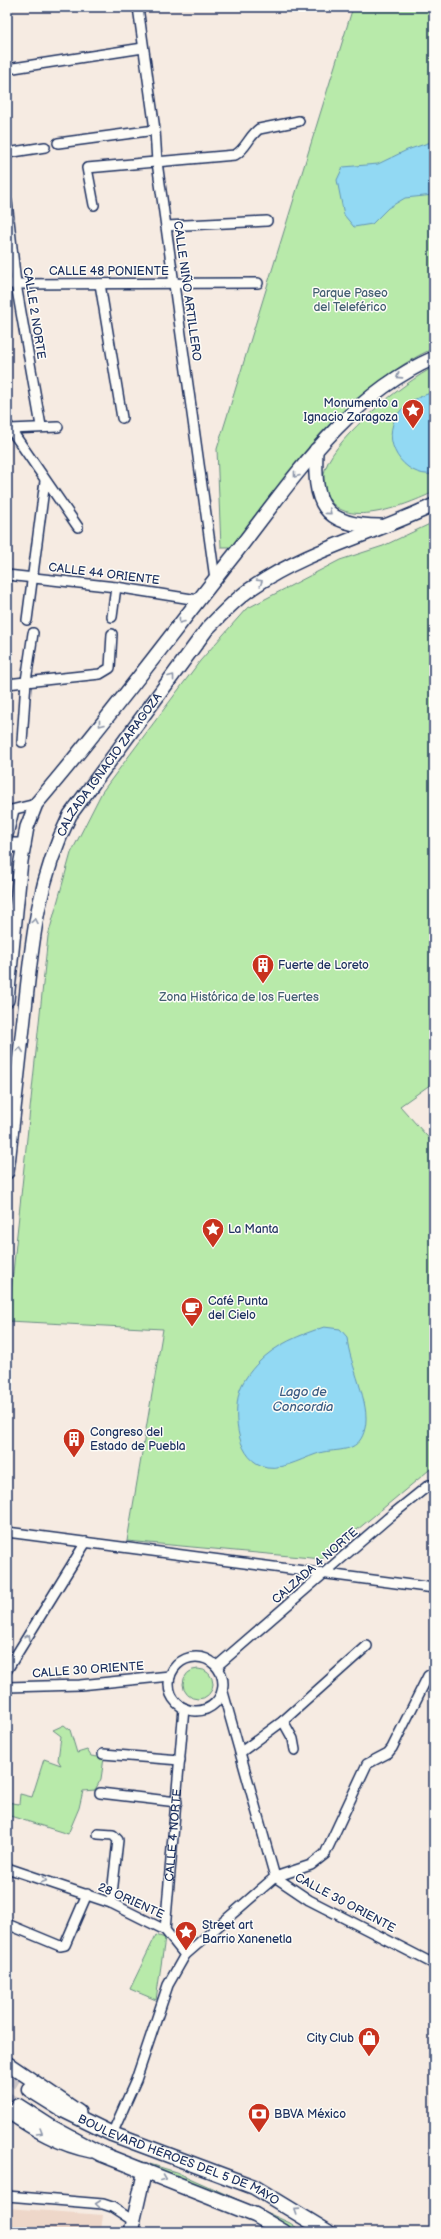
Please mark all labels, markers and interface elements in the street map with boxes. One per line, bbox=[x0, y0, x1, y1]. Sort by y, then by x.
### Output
street label: CALLE NIÑO ARTILLERO bbox=[170, 220, 206, 362]
street label: CALLE 48 PONIENTE bbox=[49, 264, 169, 279]
street label: CALLE 2 NORTE bbox=[19, 266, 49, 360]
park label: Parque Paseo del Teleférico bbox=[312, 286, 388, 315]
one-way arrow bbox=[397, 371, 404, 378]
place label: Monumento a Ignacio Zaragoza bbox=[303, 396, 398, 425]
place icon: Monumento a Ignacio Zaragoza bbox=[400, 397, 426, 430]
one-way arrow bbox=[294, 471, 301, 478]
one-way arrow bbox=[325, 508, 332, 515]
street label: CALLE 44 ORIENTE bbox=[47, 560, 161, 588]
one-way arrow bbox=[256, 580, 263, 587]
one-way arrow bbox=[179, 617, 186, 624]
one-way arrow bbox=[167, 674, 174, 681]
street label: CALZADA IGNACIO ZARAGOZA bbox=[54, 689, 165, 839]
one-way arrow bbox=[99, 719, 106, 726]
one-way arrow bbox=[30, 918, 39, 924]
building icon: Fuerte de Loreto bbox=[250, 952, 276, 985]
place label: Fuerte de Loreto bbox=[278, 958, 369, 973]
park label: Zona Histórica de los Fuertes bbox=[158, 990, 319, 1005]
one-way arrow bbox=[15, 1047, 24, 1053]
place icon: La Manta bbox=[200, 1216, 226, 1249]
place label: La Manta bbox=[228, 1222, 279, 1237]
place label: Café Punta del Cielo bbox=[208, 1294, 268, 1323]
cafe icon: Café Punta del Cielo bbox=[179, 1295, 205, 1328]
water label: Lago de Concordia bbox=[273, 1384, 333, 1415]
place label: Congreso del Estado de Puebla bbox=[90, 1425, 186, 1454]
building icon: Congreso del Estado de Puebla bbox=[61, 1426, 87, 1459]
street label: CALZADA 4 NORTE bbox=[269, 1525, 361, 1607]
one-way arrow bbox=[23, 1634, 30, 1641]
street label: CALLE 30 ORIENTE bbox=[32, 1659, 144, 1681]
street label: CALLE 4 NORTE bbox=[162, 1788, 185, 1882]
street label: CALLE 30 ORIENTE bbox=[292, 1870, 398, 1936]
one-way arrow bbox=[40, 1875, 47, 1884]
street label: 28 ORIENTE bbox=[96, 1880, 166, 1922]
place label: Street art Barrio Xanenetla bbox=[202, 1918, 292, 1947]
place icon: Street art Barrio Xanenetla bbox=[173, 1919, 199, 1952]
shop icon: City Club bbox=[356, 2025, 382, 2058]
place label: City Club bbox=[306, 2031, 354, 2046]
bank icon: BBVA México bbox=[246, 2101, 272, 2134]
place label: BBVA México bbox=[274, 2107, 346, 2122]
street label: BOULEVARD HÉROES DEL 5 DE MAYO bbox=[75, 2111, 282, 2208]
one-way arrow bbox=[36, 2127, 43, 2135]
one-way arrow bbox=[159, 2173, 167, 2181]
one-way arrow bbox=[95, 2200, 101, 2209]
one-way arrow bbox=[293, 2209, 300, 2216]

